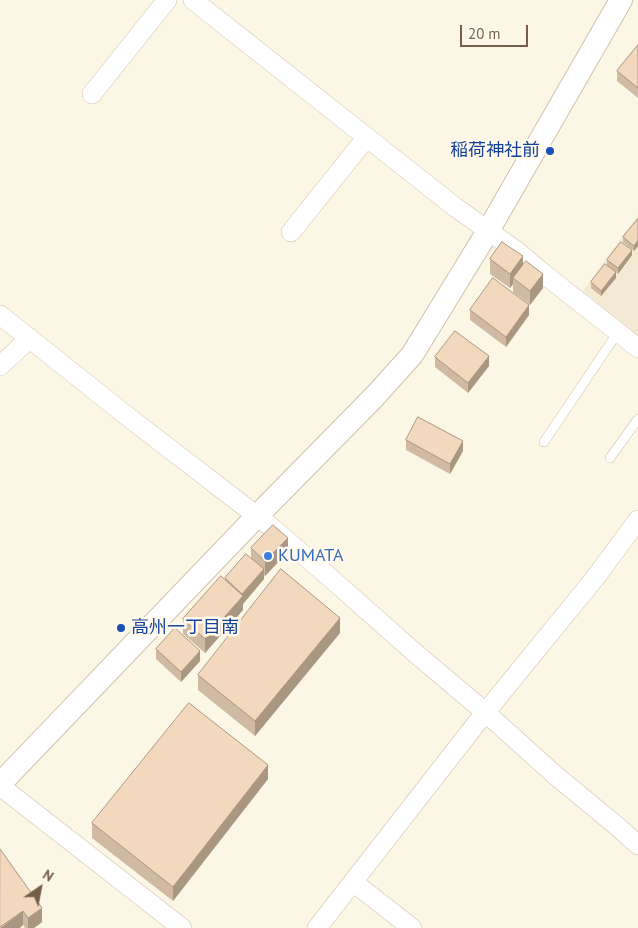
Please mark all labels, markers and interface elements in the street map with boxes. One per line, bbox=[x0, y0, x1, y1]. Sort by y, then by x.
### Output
scale bar bbox=[463, 15, 530, 47]
text: 20 m bbox=[468, 24, 501, 43]
place label: 稲荷神社前 bbox=[450, 140, 540, 162]
marker: 稲荷神社前 bbox=[544, 145, 556, 157]
place label: KUMATA bbox=[278, 545, 344, 567]
marker: KUMATA bbox=[262, 550, 274, 562]
place label: 高州一丁目南 bbox=[131, 617, 239, 639]
marker: 高州一丁目南 bbox=[115, 622, 127, 634]
north arrow bbox=[15, 863, 65, 913]
text: N bbox=[39, 865, 57, 885]

